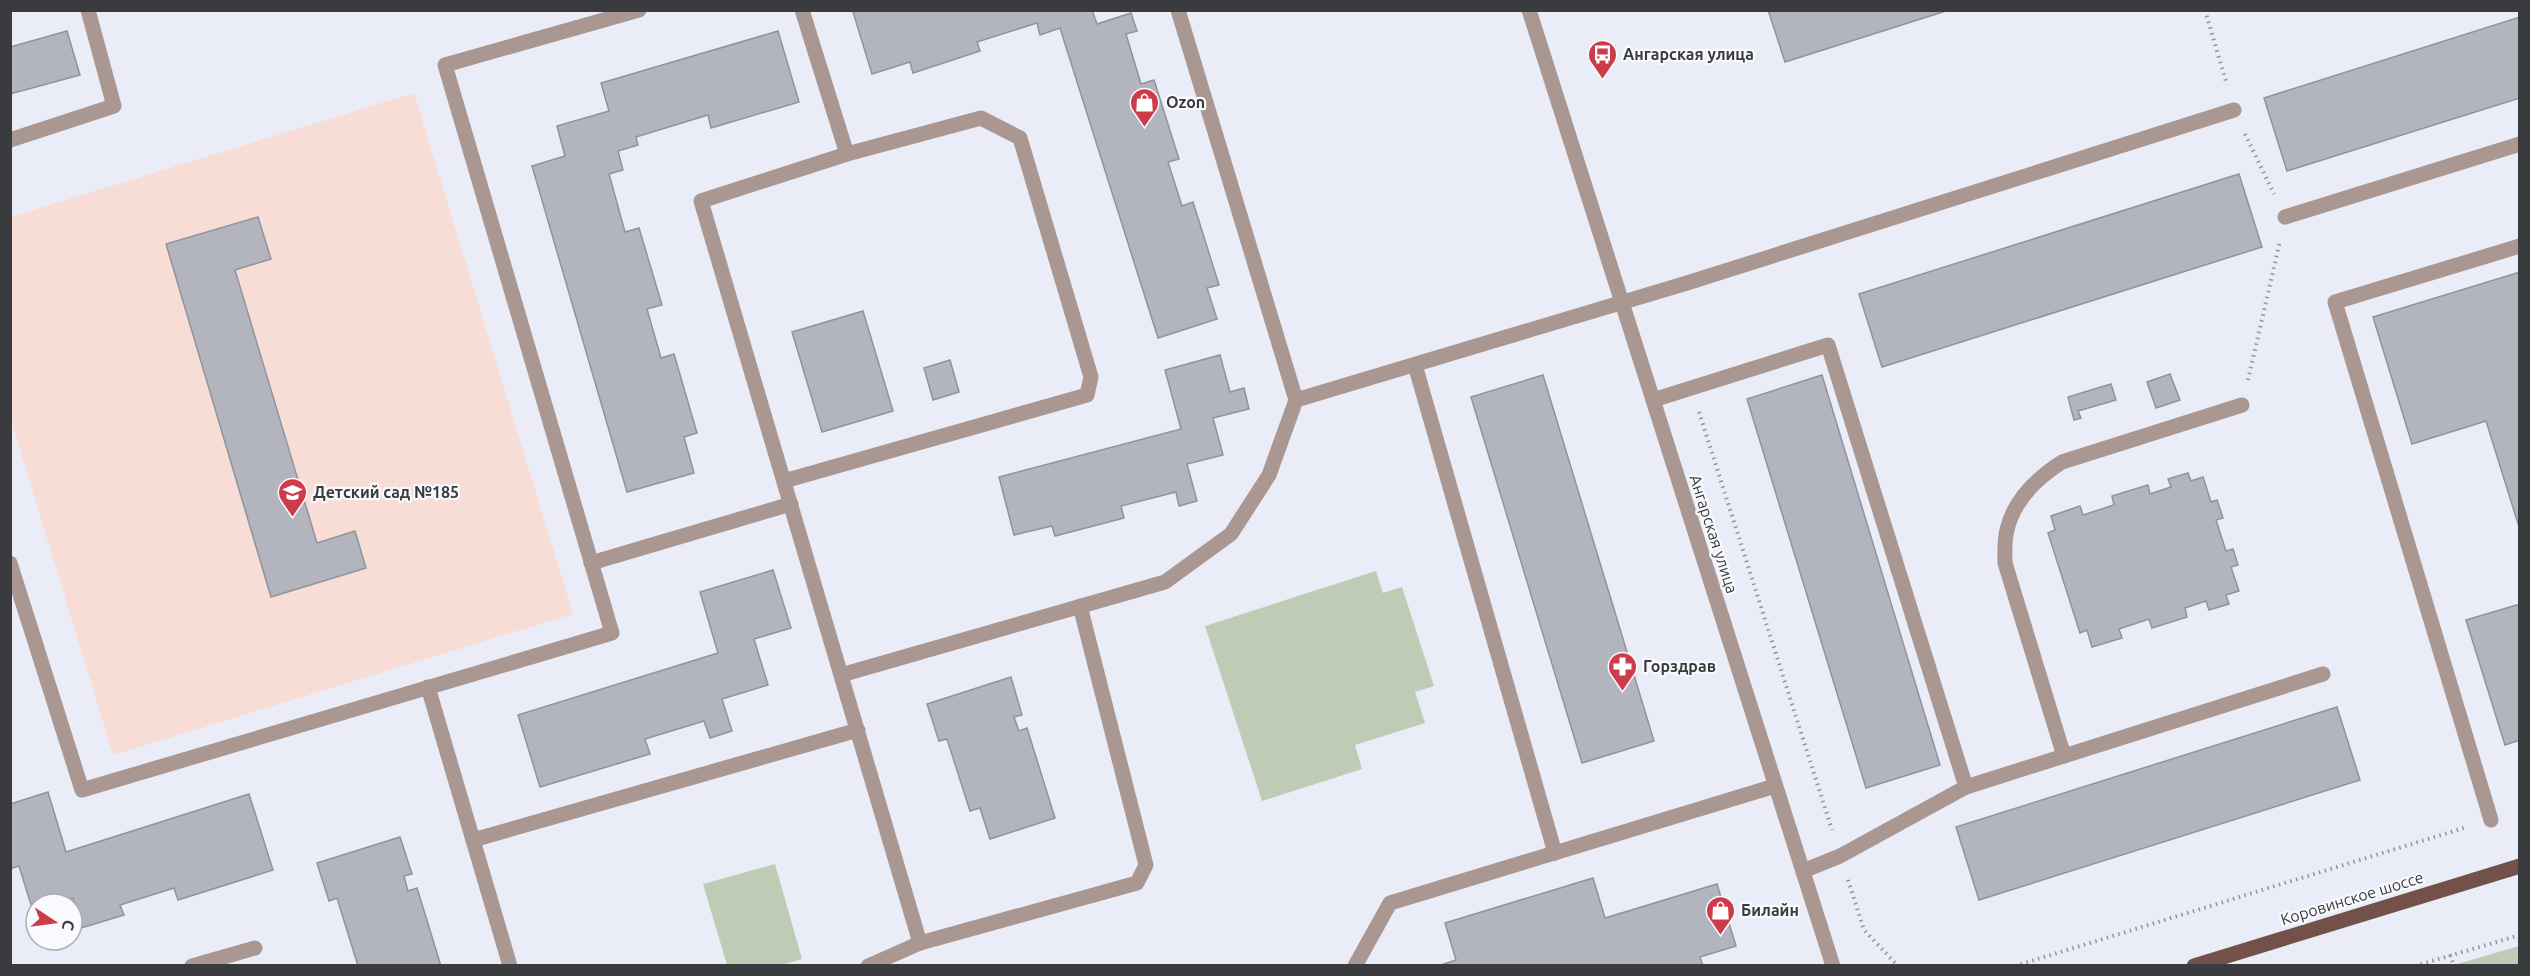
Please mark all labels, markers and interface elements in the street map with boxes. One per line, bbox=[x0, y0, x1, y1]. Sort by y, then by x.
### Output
bus stop icon: Ангарская улица bbox=[1586, 38, 1618, 80]
place label: Ангарская улица bbox=[1623, 45, 1754, 63]
shop icon: Ozon bbox=[1129, 86, 1161, 128]
place label: Ozon bbox=[1166, 93, 1205, 111]
street label: Ангарская улица bbox=[1686, 472, 1742, 596]
school or university icon: Детский сад №185 bbox=[276, 476, 308, 518]
place label: Детский сад №185 bbox=[313, 483, 459, 501]
pharmacy icon: Горздрав bbox=[1606, 650, 1638, 692]
place label: Горздрав bbox=[1643, 657, 1716, 675]
street label: Коровинское шоссе bbox=[2278, 868, 2426, 928]
north arrow bbox=[24, 892, 84, 952]
shop icon: Билайн bbox=[1704, 894, 1736, 936]
place label: Билайн bbox=[1741, 901, 1799, 919]
text: С bbox=[59, 918, 79, 932]

